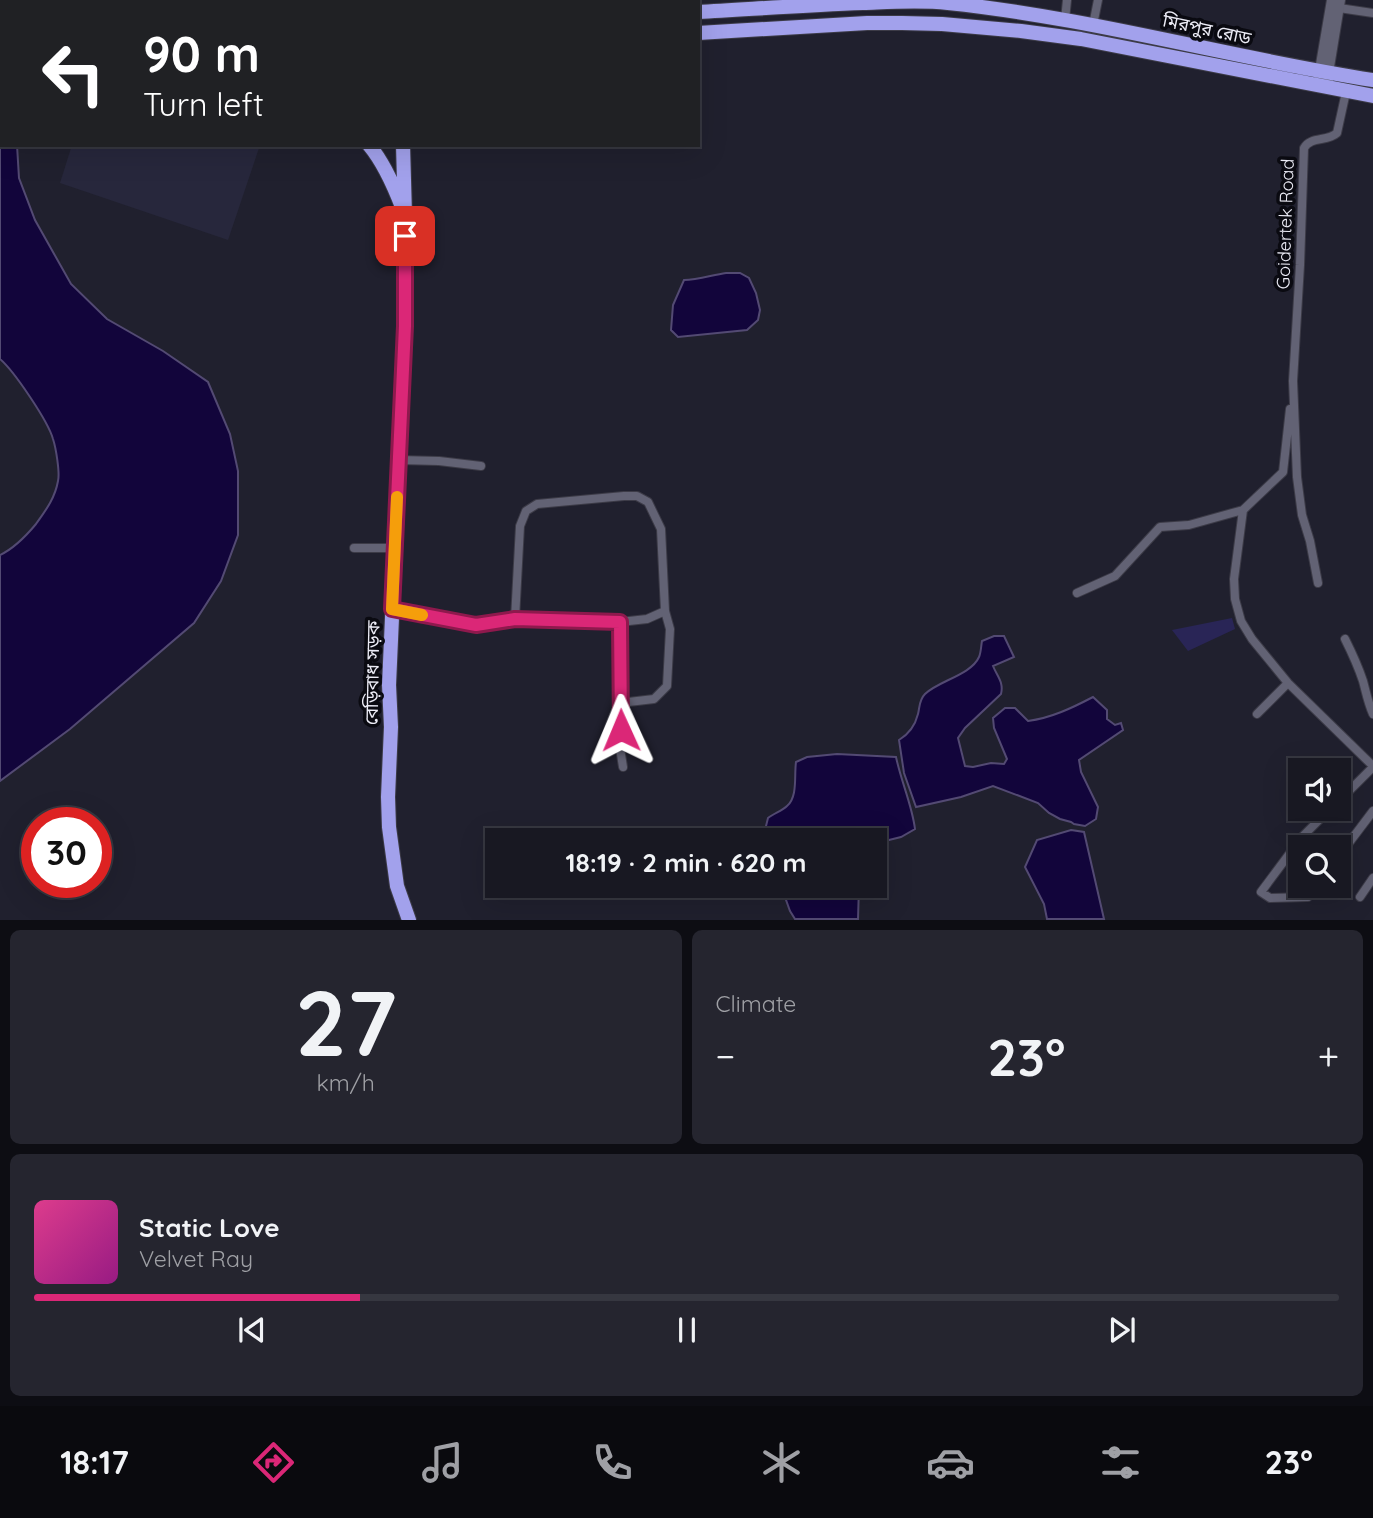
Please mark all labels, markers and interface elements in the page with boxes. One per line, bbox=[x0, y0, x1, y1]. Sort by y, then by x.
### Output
street label: মিরপুর রোড bbox=[1160, 8, 1254, 50]
text: 90 m bbox=[143, 23, 260, 84]
icon: left bbox=[28, 28, 119, 119]
text: Turn left bbox=[143, 84, 264, 124]
street label: Goidertek Road bbox=[1271, 158, 1299, 290]
pin bbox=[375, 206, 435, 266]
icon: arrive bbox=[386, 217, 424, 255]
street label: বেড়িবাধ সড়ক bbox=[360, 620, 384, 725]
position arrow bbox=[584, 693, 658, 767]
map controls bbox=[1288, 758, 1351, 898]
button: sound bbox=[1288, 758, 1351, 821]
speed limit sign: 30 bbox=[21, 807, 112, 898]
button: search bbox=[1288, 835, 1351, 898]
text: 18:19 · 2 min · 620 m bbox=[565, 846, 807, 879]
text: 27 bbox=[295, 965, 397, 1079]
text: Climate bbox=[716, 989, 796, 1018]
text: 23° bbox=[987, 1024, 1065, 1089]
text: − bbox=[716, 1032, 735, 1080]
text: + bbox=[1318, 1032, 1339, 1080]
text: km/h bbox=[317, 1068, 375, 1097]
text: Static Love bbox=[139, 1211, 280, 1244]
text: Velvet Ray bbox=[139, 1244, 253, 1273]
icon: previous bbox=[233, 1311, 271, 1349]
icon: pause bbox=[668, 1311, 706, 1349]
icon: next bbox=[1103, 1311, 1141, 1349]
icon: directions bbox=[249, 1438, 298, 1487]
icon: music bbox=[418, 1438, 467, 1487]
icon: phone bbox=[588, 1438, 637, 1487]
icon: climate bbox=[757, 1438, 806, 1487]
icon: car bbox=[926, 1438, 975, 1487]
icon: filters bbox=[1096, 1438, 1145, 1487]
text: 18:17 bbox=[60, 1442, 129, 1482]
text: 23° bbox=[1265, 1442, 1313, 1482]

